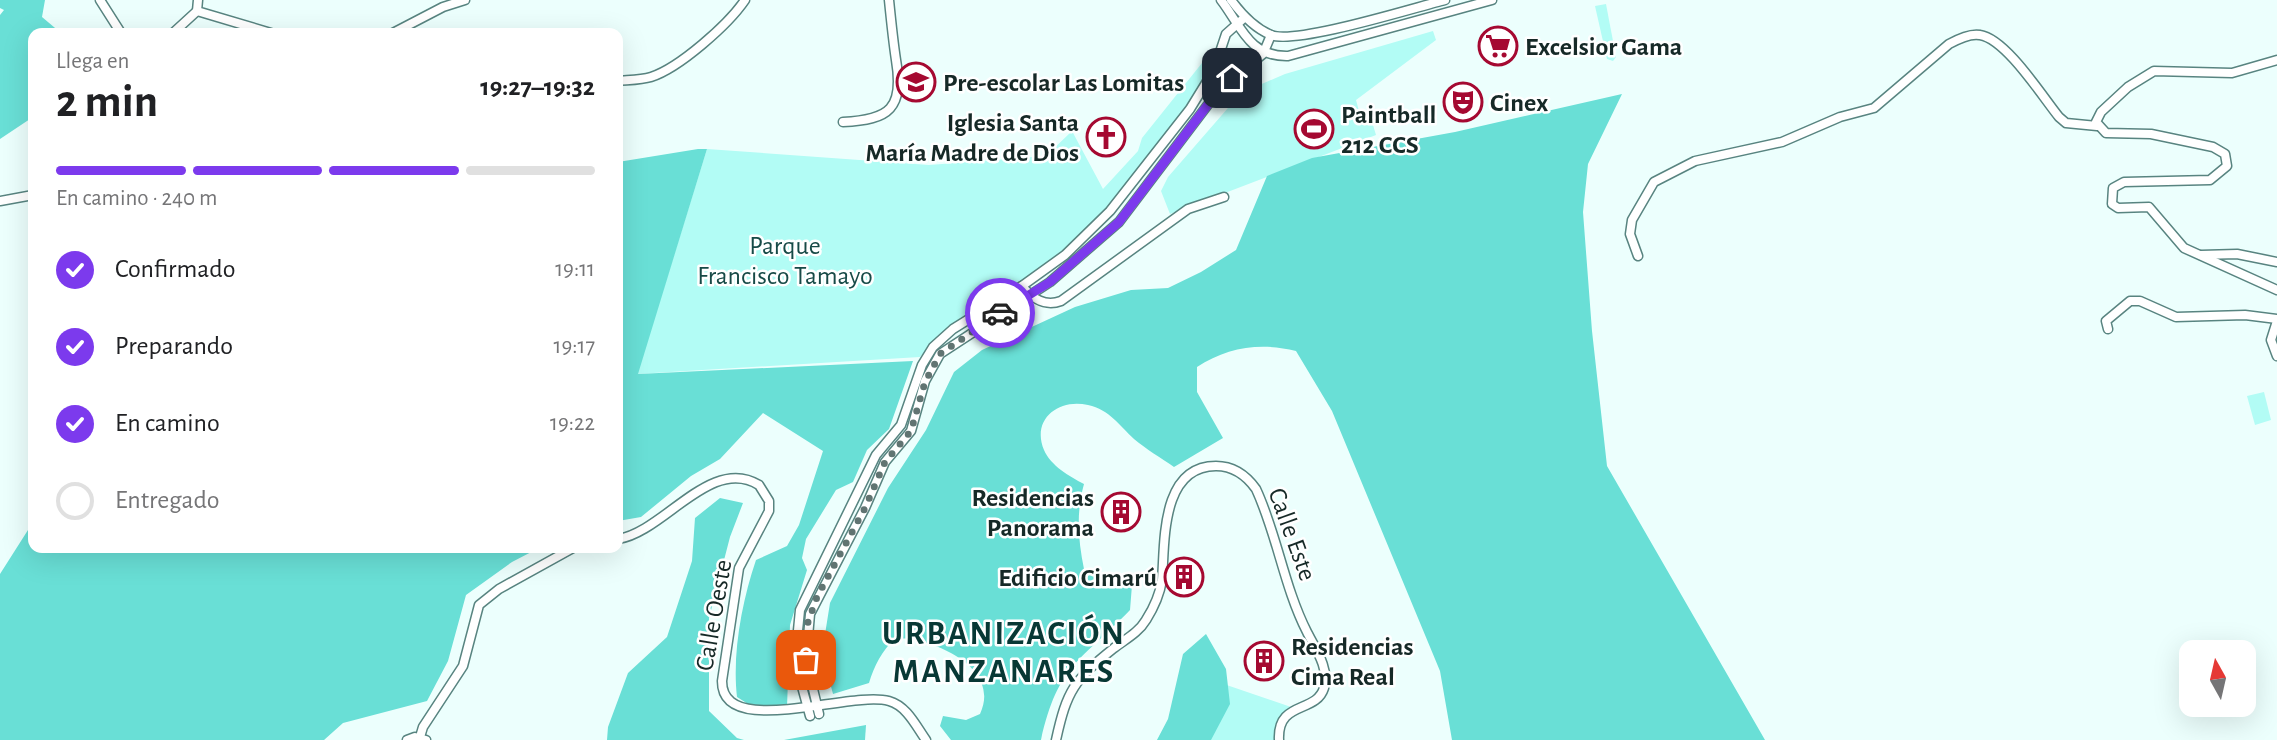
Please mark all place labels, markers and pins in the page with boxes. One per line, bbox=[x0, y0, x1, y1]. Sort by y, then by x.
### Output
supermarket icon: Excelsior Gama bbox=[1477, 25, 1519, 67]
place label: Excelsior Gama bbox=[1525, 34, 1682, 60]
pin bbox=[1202, 48, 1262, 108]
school or university icon: Pre-escolar Las Lomitas bbox=[895, 61, 937, 103]
place label: Pre-escolar Las Lomitas bbox=[943, 70, 1184, 96]
theatre icon: Cinex bbox=[1442, 81, 1484, 123]
place label: Cinex bbox=[1490, 90, 1548, 116]
place label: Paintball 212 CCS bbox=[1341, 102, 1436, 158]
sports icon: Paintball 212 CCS bbox=[1293, 108, 1335, 150]
place label: Iglesia Santa María Madre de Dios bbox=[866, 110, 1079, 166]
church icon: Iglesia Santa María Madre de Dios bbox=[1085, 116, 1127, 158]
place label: Residencias Panorama bbox=[971, 485, 1094, 541]
building icon: Residencias Panorama bbox=[1100, 491, 1142, 533]
building icon: Edificio Cimarú bbox=[1163, 556, 1205, 598]
place label: Edificio Cimarú bbox=[998, 565, 1157, 591]
pin bbox=[776, 630, 836, 690]
place label: Residencias Cima Real bbox=[1291, 634, 1414, 690]
building icon: Residencias Cima Real bbox=[1243, 640, 1285, 682]

